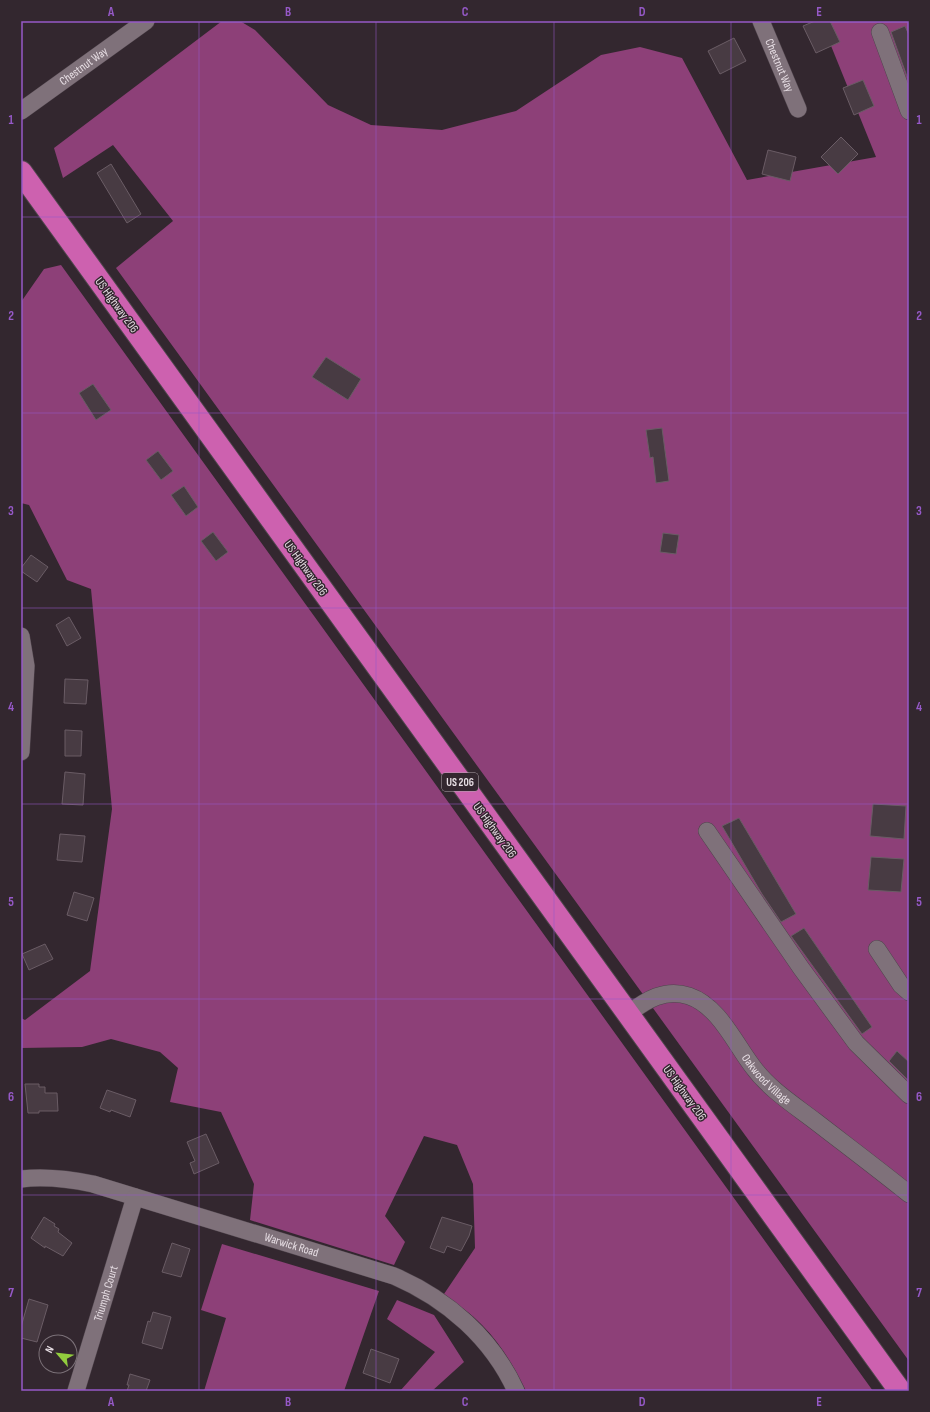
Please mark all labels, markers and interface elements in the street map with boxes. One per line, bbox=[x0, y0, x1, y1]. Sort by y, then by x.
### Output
text: A bbox=[107, 4, 115, 20]
text: B bbox=[285, 4, 291, 20]
text: C bbox=[462, 4, 469, 20]
text: D bbox=[639, 4, 646, 20]
text: E bbox=[816, 4, 822, 20]
street label: Chestnut Way bbox=[761, 37, 797, 95]
street label: Chestnut Way bbox=[57, 44, 111, 89]
text: 1 bbox=[8, 112, 14, 128]
text: 1 bbox=[916, 112, 922, 128]
street label: US Highway 206 bbox=[92, 275, 142, 336]
text: 2 bbox=[8, 308, 14, 324]
text: 2 bbox=[916, 308, 922, 324]
text: 3 bbox=[8, 503, 14, 519]
text: 3 bbox=[916, 503, 922, 519]
street label: US Highway 206 bbox=[281, 538, 331, 599]
text: 4 bbox=[8, 699, 14, 715]
text: 4 bbox=[916, 699, 922, 715]
road number: US 206 bbox=[442, 773, 478, 791]
street label: US Highway 206 bbox=[470, 800, 520, 861]
text: 5 bbox=[8, 894, 14, 910]
text: 5 bbox=[916, 894, 922, 910]
street label: Oakwood Village bbox=[738, 1051, 794, 1108]
street label: US Highway 206 bbox=[660, 1063, 710, 1124]
text: 6 bbox=[8, 1089, 14, 1105]
text: 6 bbox=[916, 1089, 922, 1105]
street label: Warwick Road bbox=[262, 1230, 320, 1261]
street label: Triumph Court bbox=[91, 1264, 122, 1323]
text: 7 bbox=[8, 1285, 14, 1301]
text: 7 bbox=[916, 1285, 922, 1301]
north arrow bbox=[38, 1334, 78, 1374]
text: N bbox=[42, 1344, 57, 1355]
text: A bbox=[107, 1394, 115, 1410]
text: B bbox=[285, 1394, 291, 1410]
text: C bbox=[462, 1394, 469, 1410]
text: D bbox=[639, 1394, 646, 1410]
text: E bbox=[816, 1394, 822, 1410]

